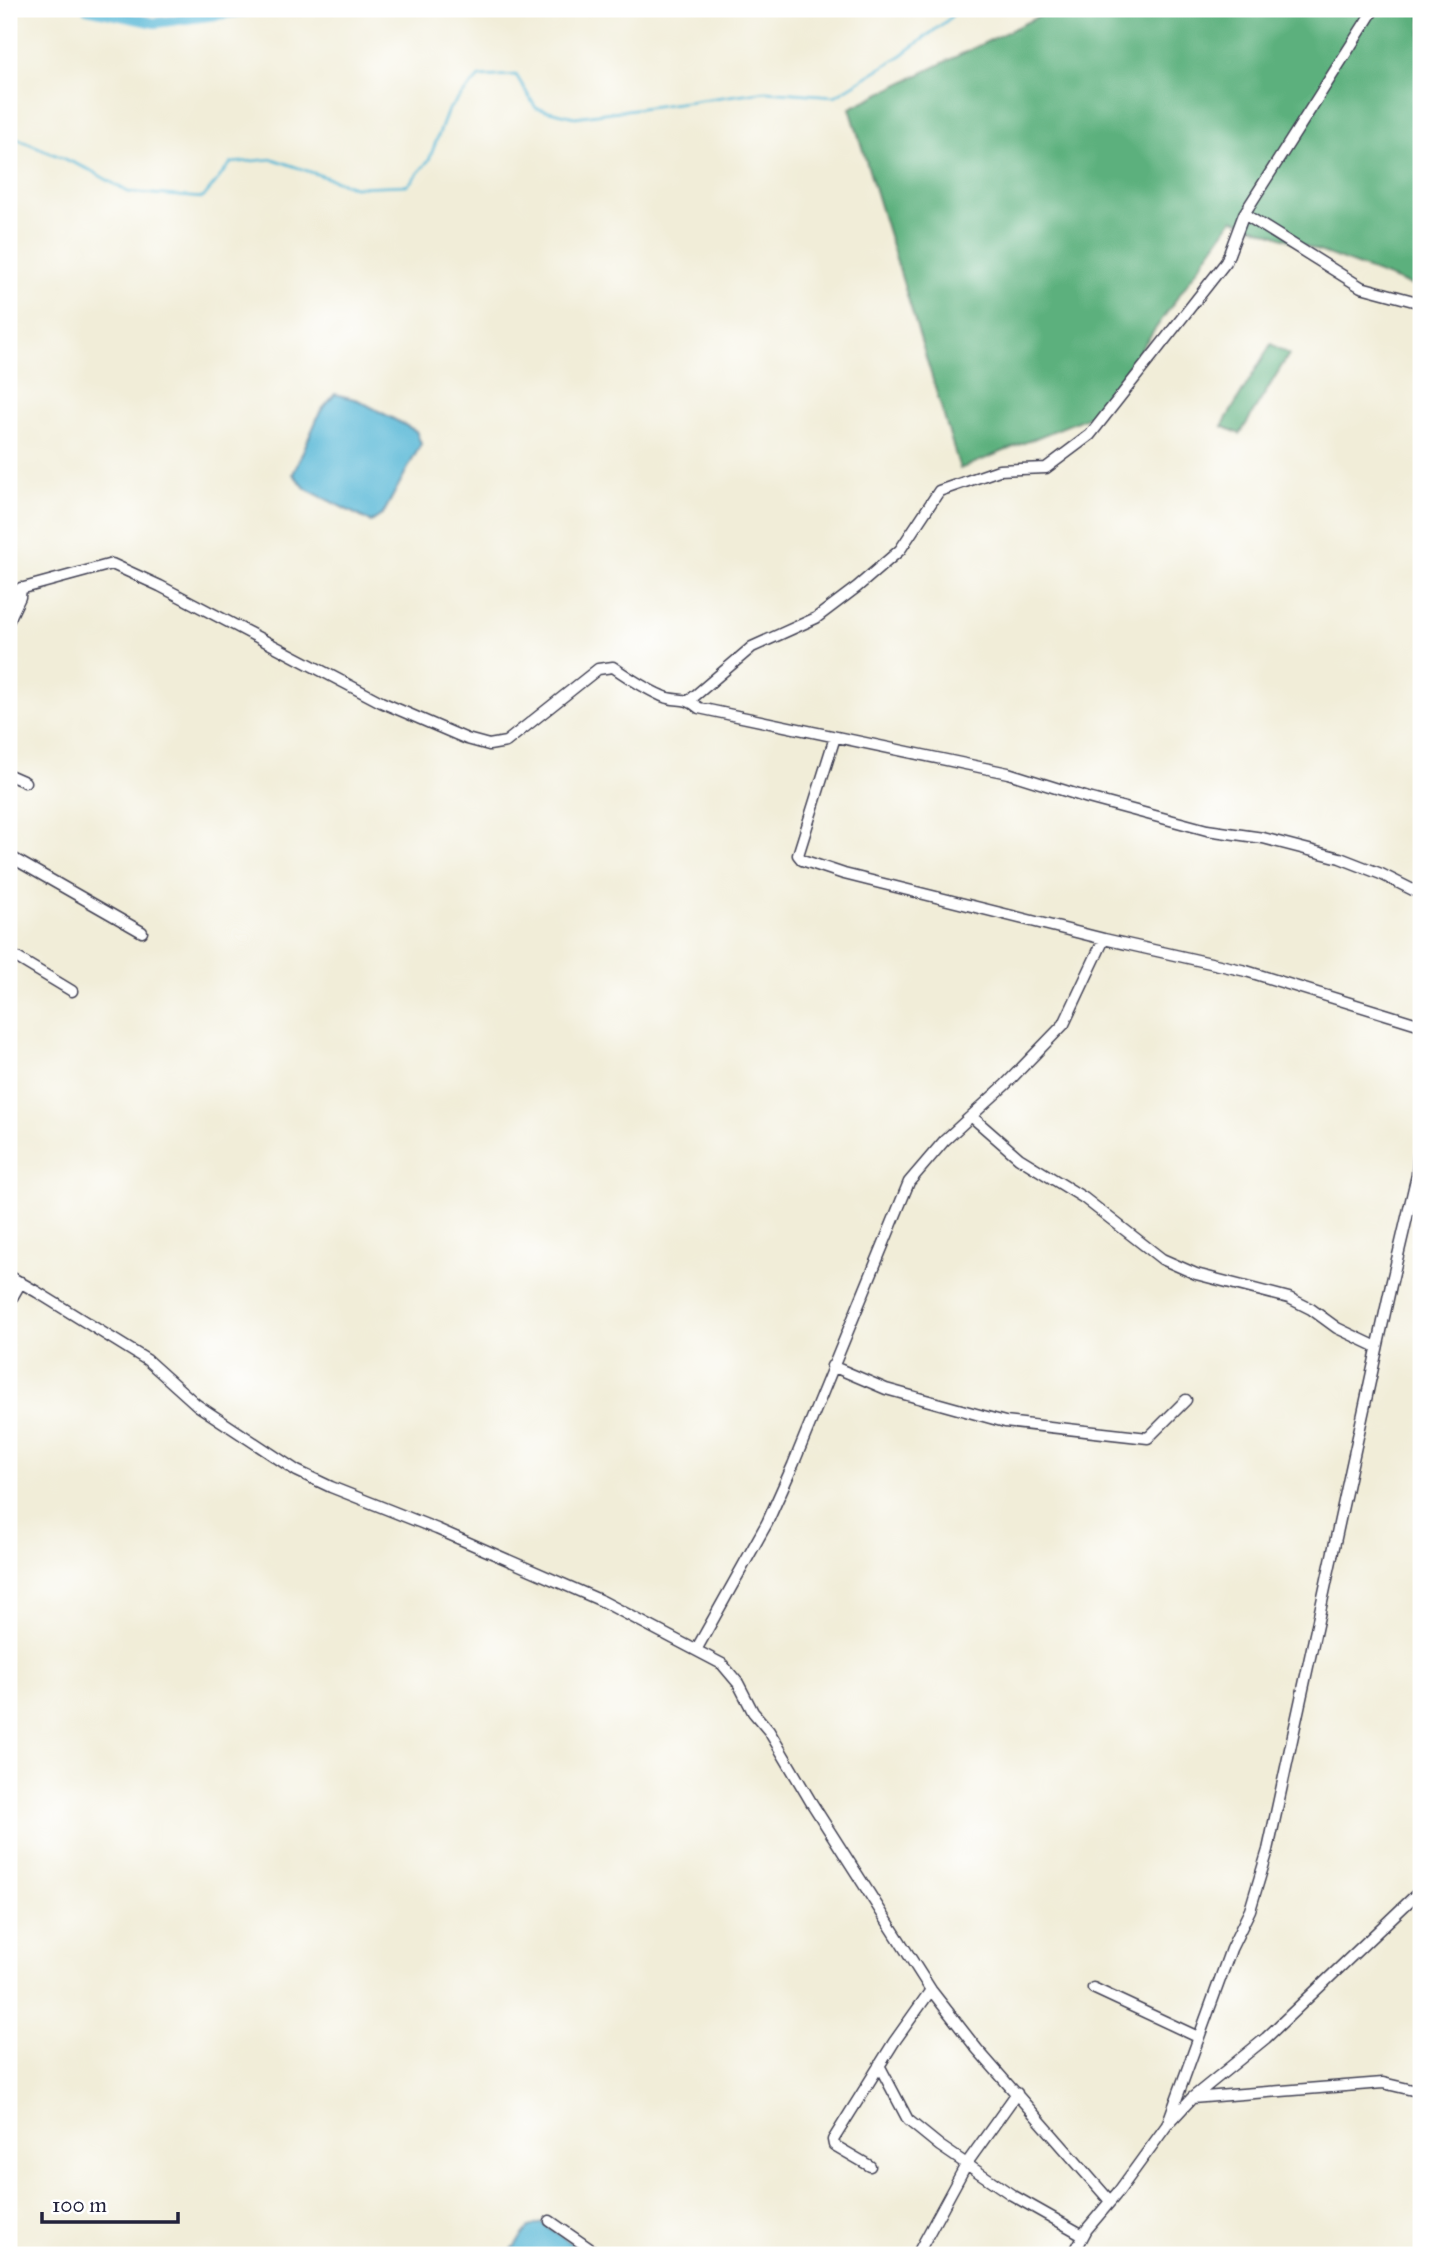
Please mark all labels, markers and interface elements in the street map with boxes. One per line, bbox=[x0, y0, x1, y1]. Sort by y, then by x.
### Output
scale bar bbox=[42, 2180, 178, 2224]
text: 100 m bbox=[52, 2192, 107, 2218]

